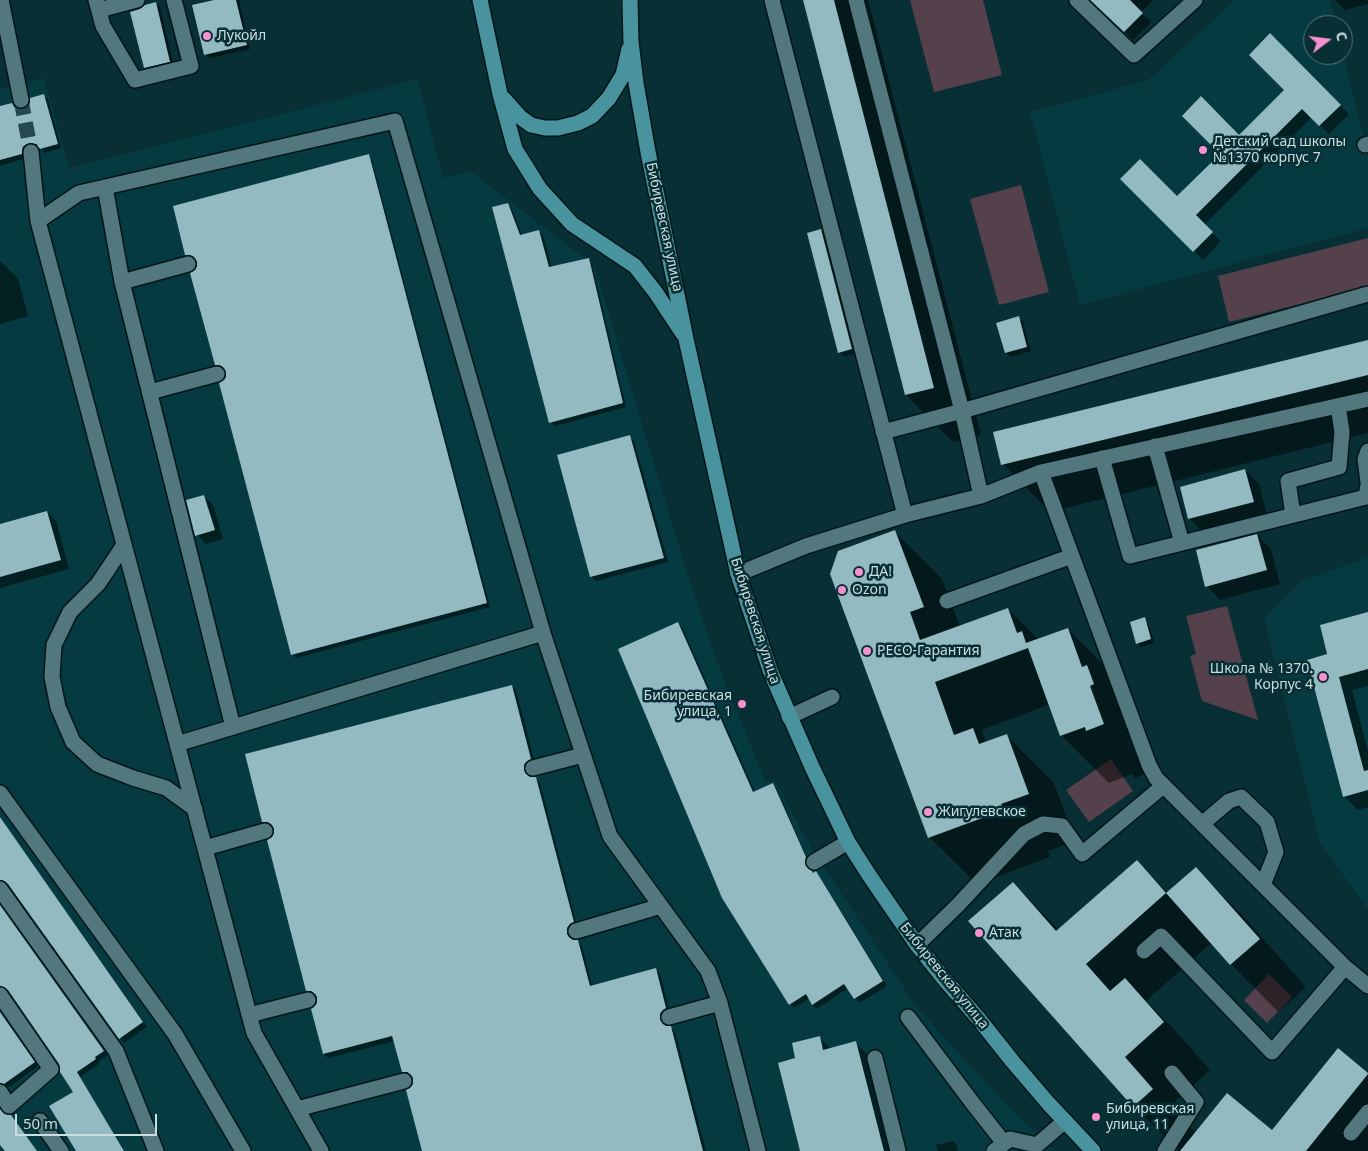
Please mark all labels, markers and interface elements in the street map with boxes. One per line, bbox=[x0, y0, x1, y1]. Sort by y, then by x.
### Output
north arrow bbox=[1303, 15, 1353, 65]
place label: Лукойл bbox=[217, 28, 266, 44]
text: С bbox=[1332, 29, 1352, 43]
marker: Лукойл bbox=[201, 30, 213, 42]
place label: Детский сад школы №1370 корпус 7 bbox=[1213, 134, 1346, 166]
marker: Детский сад школы №1370 корпус 7 bbox=[1197, 144, 1209, 156]
street label: Бибиревская улица bbox=[642, 161, 686, 293]
street label: Бибиревская улица bbox=[727, 556, 783, 686]
place label: ДА! bbox=[869, 564, 892, 580]
marker: ДА! bbox=[853, 566, 865, 578]
place label: Ozon bbox=[852, 582, 887, 598]
marker: Ozon bbox=[836, 584, 848, 596]
place label: РЕСО-Гарантия bbox=[877, 643, 980, 659]
marker: РЕСО-Гарантия bbox=[861, 645, 873, 657]
place label: Школа № 1370. Корпус 4 bbox=[1210, 661, 1313, 694]
marker: Школа № 1370. Корпус 4 bbox=[1317, 671, 1329, 683]
place label: Бибиревская улица, 1 bbox=[644, 688, 732, 720]
marker: Бибиревская улица, 1 bbox=[736, 698, 748, 710]
place label: Жигулевское bbox=[938, 804, 1026, 820]
marker: Жигулевское bbox=[922, 806, 934, 818]
street label: Бибиревская улица bbox=[896, 920, 992, 1032]
place label: Атак bbox=[989, 925, 1019, 941]
marker: Атак bbox=[973, 927, 985, 939]
place label: Бибиревская улица, 11 bbox=[1106, 1101, 1194, 1134]
scale bar bbox=[18, 1104, 160, 1136]
marker: Бибиревская улица, 11 bbox=[1090, 1111, 1102, 1123]
text: 50 m bbox=[23, 1113, 58, 1133]

